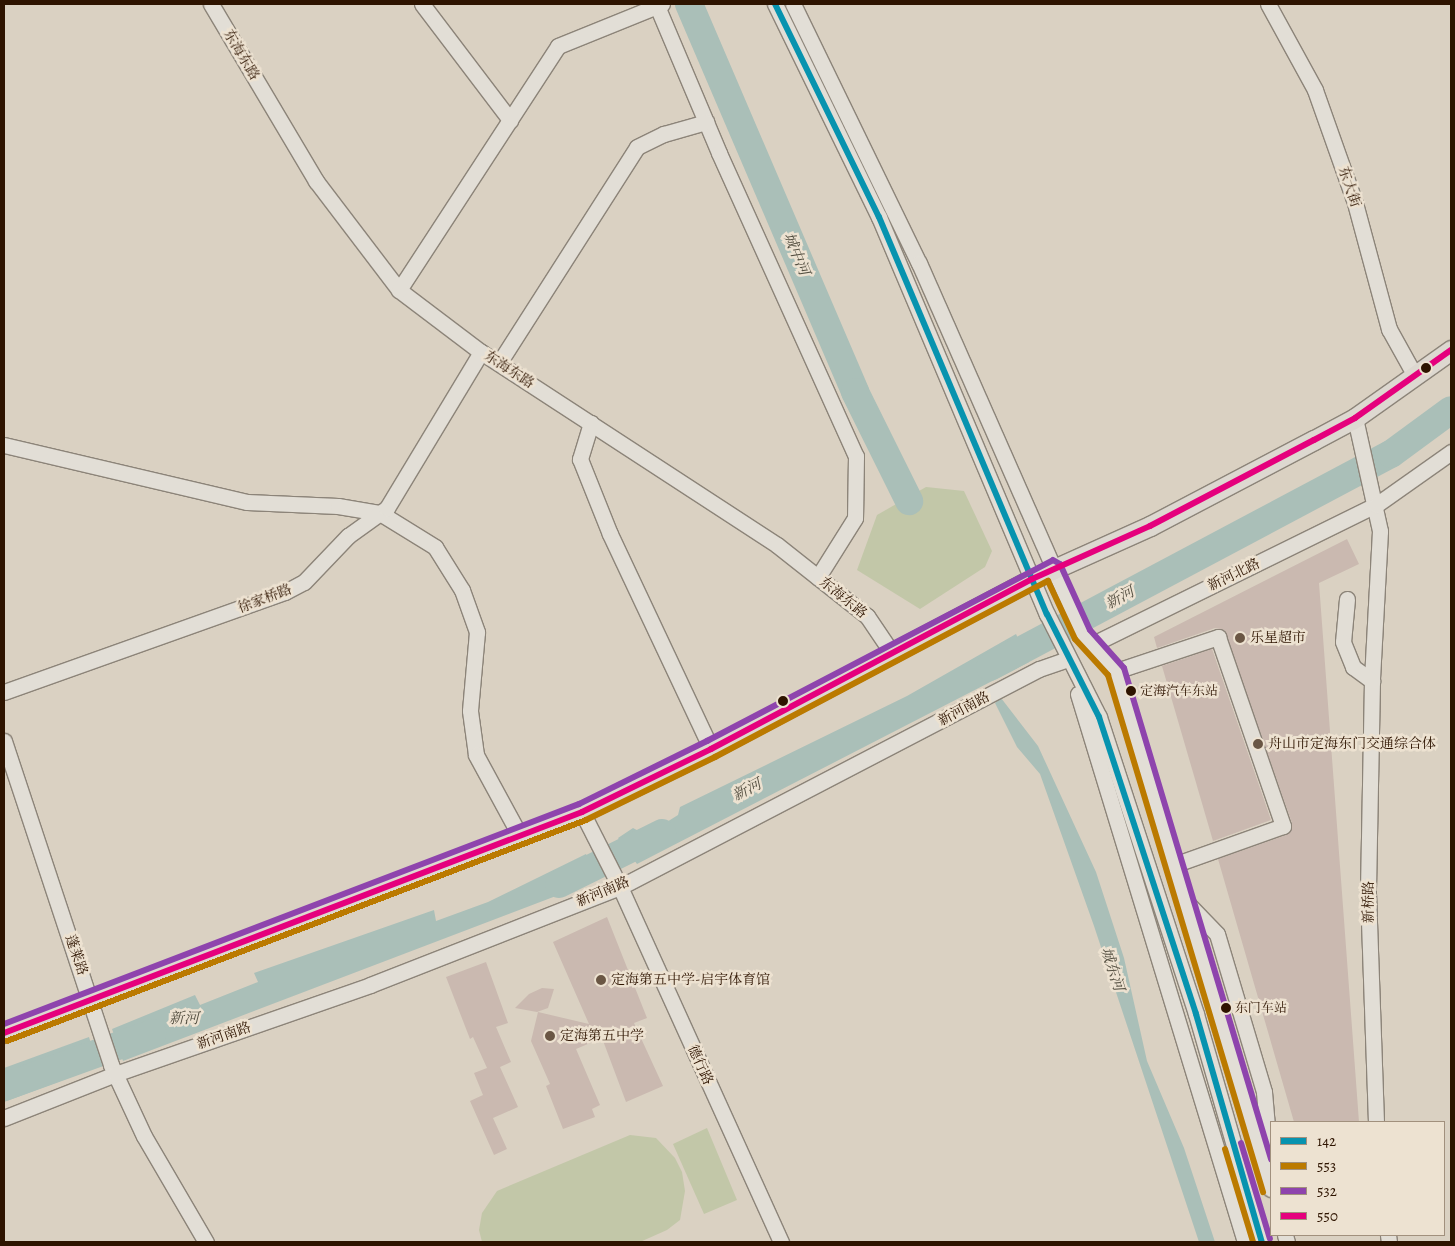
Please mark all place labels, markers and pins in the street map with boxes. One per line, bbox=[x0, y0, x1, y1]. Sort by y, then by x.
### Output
unlabelled marker bbox=[1421, 363, 1431, 373]
place label: 乐星超市 bbox=[1250, 630, 1306, 646]
marker: 乐星超市 bbox=[1234, 632, 1246, 644]
place label: 定海汽车东站 bbox=[1140, 683, 1218, 699]
marker: 定海汽车东站 bbox=[1126, 686, 1136, 696]
unlabelled marker bbox=[778, 696, 788, 706]
place label: 舟山市定海东门交通综合体 bbox=[1268, 736, 1436, 752]
marker: 舟山市定海东门交通综合体 bbox=[1252, 738, 1264, 750]
place label: 定海第五中学-启宇体育馆 bbox=[611, 972, 770, 988]
marker: 定海第五中学-启宇体育馆 bbox=[595, 974, 607, 986]
place label: 东门车站 bbox=[1235, 1000, 1287, 1016]
marker: 东门车站 bbox=[1221, 1003, 1231, 1013]
place label: 定海第五中学 bbox=[560, 1028, 644, 1044]
marker: 定海第五中学 bbox=[544, 1030, 556, 1042]

